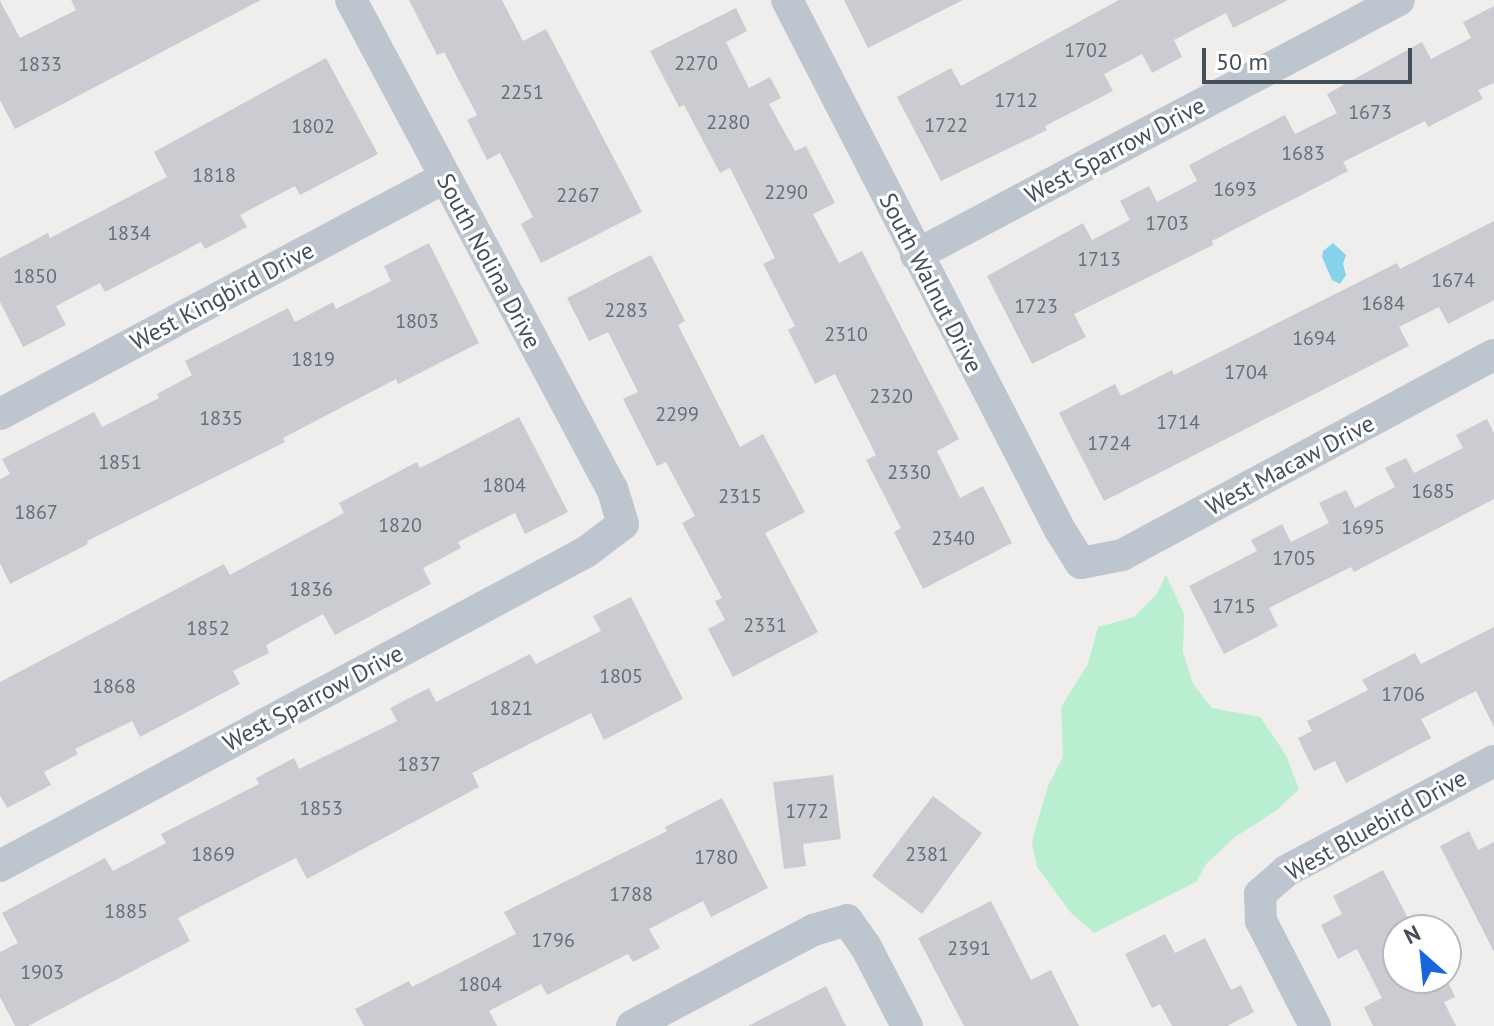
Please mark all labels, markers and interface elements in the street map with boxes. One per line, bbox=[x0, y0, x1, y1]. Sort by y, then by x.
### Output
scale bar bbox=[1206, 32, 1416, 82]
house number: 1702 bbox=[1064, 38, 1108, 62]
text: 50 m bbox=[1216, 46, 1268, 77]
house number: 2270 bbox=[674, 51, 718, 75]
house number: 1833 bbox=[18, 52, 62, 76]
house number: 2251 bbox=[500, 80, 544, 104]
house number: 1712 bbox=[994, 88, 1038, 112]
street label: West Sparrow Drive bbox=[1020, 90, 1210, 210]
house number: 1673 bbox=[1348, 100, 1392, 124]
house number: 2280 bbox=[706, 110, 750, 134]
house number: 1722 bbox=[924, 113, 968, 137]
house number: 1802 bbox=[291, 114, 335, 138]
house number: 1683 bbox=[1281, 141, 1325, 165]
house number: 1818 bbox=[192, 163, 236, 187]
street label: South Nolina Drive bbox=[431, 169, 547, 353]
house number: 1693 bbox=[1213, 177, 1257, 201]
house number: 2290 bbox=[764, 180, 808, 204]
house number: 2267 bbox=[556, 183, 600, 207]
street label: South Walnut Drive bbox=[873, 188, 989, 378]
house number: 1703 bbox=[1145, 211, 1189, 235]
house number: 1834 bbox=[107, 221, 151, 245]
street label: West Kingbird Drive bbox=[125, 236, 319, 356]
house number: 1713 bbox=[1077, 247, 1121, 271]
house number: 1850 bbox=[13, 264, 57, 288]
house number: 1674 bbox=[1431, 268, 1475, 292]
house number: 1684 bbox=[1361, 291, 1405, 315]
house number: 1723 bbox=[1014, 294, 1058, 318]
house number: 2283 bbox=[604, 298, 648, 322]
house number: 1803 bbox=[395, 309, 439, 333]
house number: 2310 bbox=[824, 322, 868, 346]
house number: 1694 bbox=[1292, 326, 1336, 350]
house number: 1819 bbox=[291, 347, 335, 371]
house number: 1704 bbox=[1224, 360, 1268, 384]
house number: 2320 bbox=[869, 384, 913, 408]
house number: 2299 bbox=[655, 402, 699, 426]
house number: 1835 bbox=[199, 406, 243, 430]
street label: West Macaw Drive bbox=[1201, 408, 1379, 522]
house number: 1714 bbox=[1156, 410, 1200, 434]
house number: 1724 bbox=[1087, 431, 1131, 455]
house number: 1851 bbox=[98, 450, 142, 474]
house number: 2330 bbox=[887, 460, 931, 484]
house number: 1804 bbox=[482, 473, 526, 497]
house number: 1685 bbox=[1411, 479, 1455, 503]
house number: 2315 bbox=[718, 484, 762, 508]
house number: 1867 bbox=[14, 500, 58, 524]
house number: 1820 bbox=[378, 513, 422, 537]
house number: 1695 bbox=[1341, 515, 1385, 539]
house number: 2340 bbox=[931, 526, 975, 550]
house number: 1705 bbox=[1272, 546, 1316, 570]
house number: 1836 bbox=[289, 577, 333, 601]
house number: 1715 bbox=[1212, 594, 1256, 618]
house number: 2331 bbox=[743, 613, 787, 637]
house number: 1852 bbox=[186, 616, 230, 640]
street label: West Sparrow Drive bbox=[218, 638, 408, 758]
house number: 1805 bbox=[599, 664, 643, 688]
house number: 1868 bbox=[92, 674, 136, 698]
house number: 1706 bbox=[1381, 682, 1425, 706]
house number: 1821 bbox=[489, 696, 533, 720]
house number: 1837 bbox=[397, 752, 441, 776]
street label: West Bluebird Drive bbox=[1280, 763, 1472, 887]
house number: 1853 bbox=[299, 796, 343, 820]
house number: 1772 bbox=[785, 799, 829, 823]
house number: 1869 bbox=[191, 842, 235, 866]
house number: 2381 bbox=[905, 842, 949, 866]
house number: 1780 bbox=[694, 845, 738, 869]
house number: 1788 bbox=[609, 882, 653, 906]
house number: 1885 bbox=[104, 899, 148, 923]
north arrow bbox=[1382, 914, 1462, 994]
text: N bbox=[1399, 919, 1425, 950]
house number: 1796 bbox=[531, 928, 575, 952]
house number: 2391 bbox=[947, 936, 991, 960]
house number: 1903 bbox=[20, 960, 64, 984]
house number: 1804 bbox=[458, 972, 502, 996]

